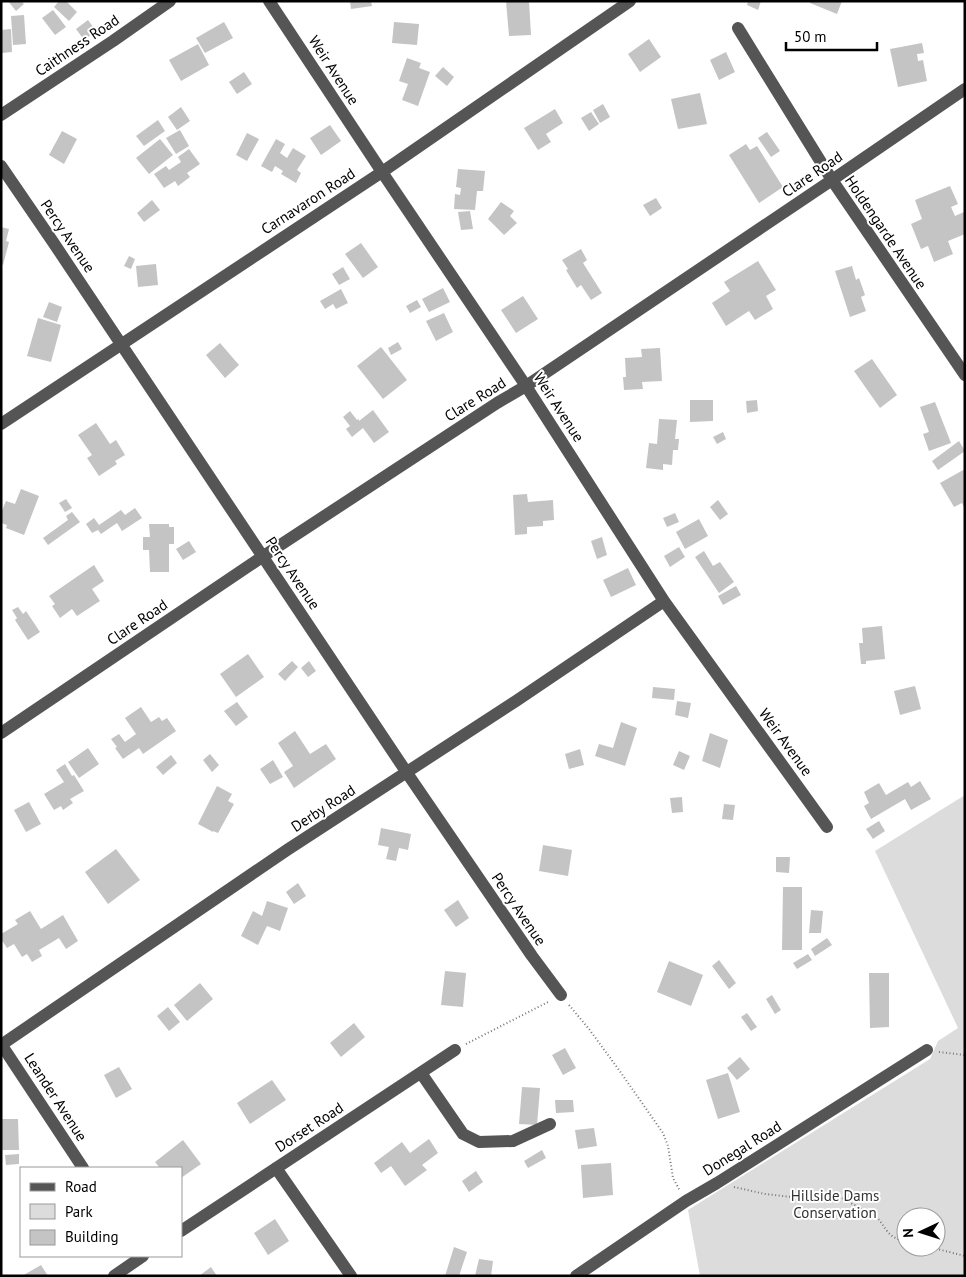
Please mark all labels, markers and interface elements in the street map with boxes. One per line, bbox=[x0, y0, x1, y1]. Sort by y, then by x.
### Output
street label: Caithness Road bbox=[31, 10, 123, 80]
scale bar bbox=[786, 20, 877, 52]
text: 50 m bbox=[794, 27, 827, 46]
street label: Weir Avenue bbox=[305, 32, 363, 108]
street label: Clare Road bbox=[778, 147, 846, 201]
street label: Carnavaron Road bbox=[257, 164, 359, 238]
street label: Holdengarde Avenue bbox=[841, 172, 931, 292]
street label: Percy Avenue bbox=[37, 196, 99, 276]
street label: Weir Avenue bbox=[530, 369, 588, 445]
street label: Clare Road bbox=[441, 373, 509, 425]
street label: Percy Avenue bbox=[262, 533, 324, 613]
street label: Clare Road bbox=[103, 595, 171, 649]
street label: Weir Avenue bbox=[755, 704, 817, 780]
street label: Derby Road bbox=[287, 780, 359, 836]
street label: Percy Avenue bbox=[488, 869, 550, 949]
street label: Leander Avenue bbox=[20, 1049, 92, 1145]
street label: Dorset Road bbox=[271, 1098, 347, 1156]
street label: Donegal Road bbox=[699, 1116, 785, 1180]
legend bbox=[20, 1167, 182, 1257]
text: Road bbox=[65, 1177, 97, 1196]
park label: Hillside Dams Conservation bbox=[791, 1186, 879, 1222]
text: Park bbox=[65, 1202, 93, 1221]
north arrow bbox=[896, 1207, 946, 1257]
text: Building bbox=[65, 1227, 119, 1246]
text: N bbox=[899, 1228, 917, 1238]

